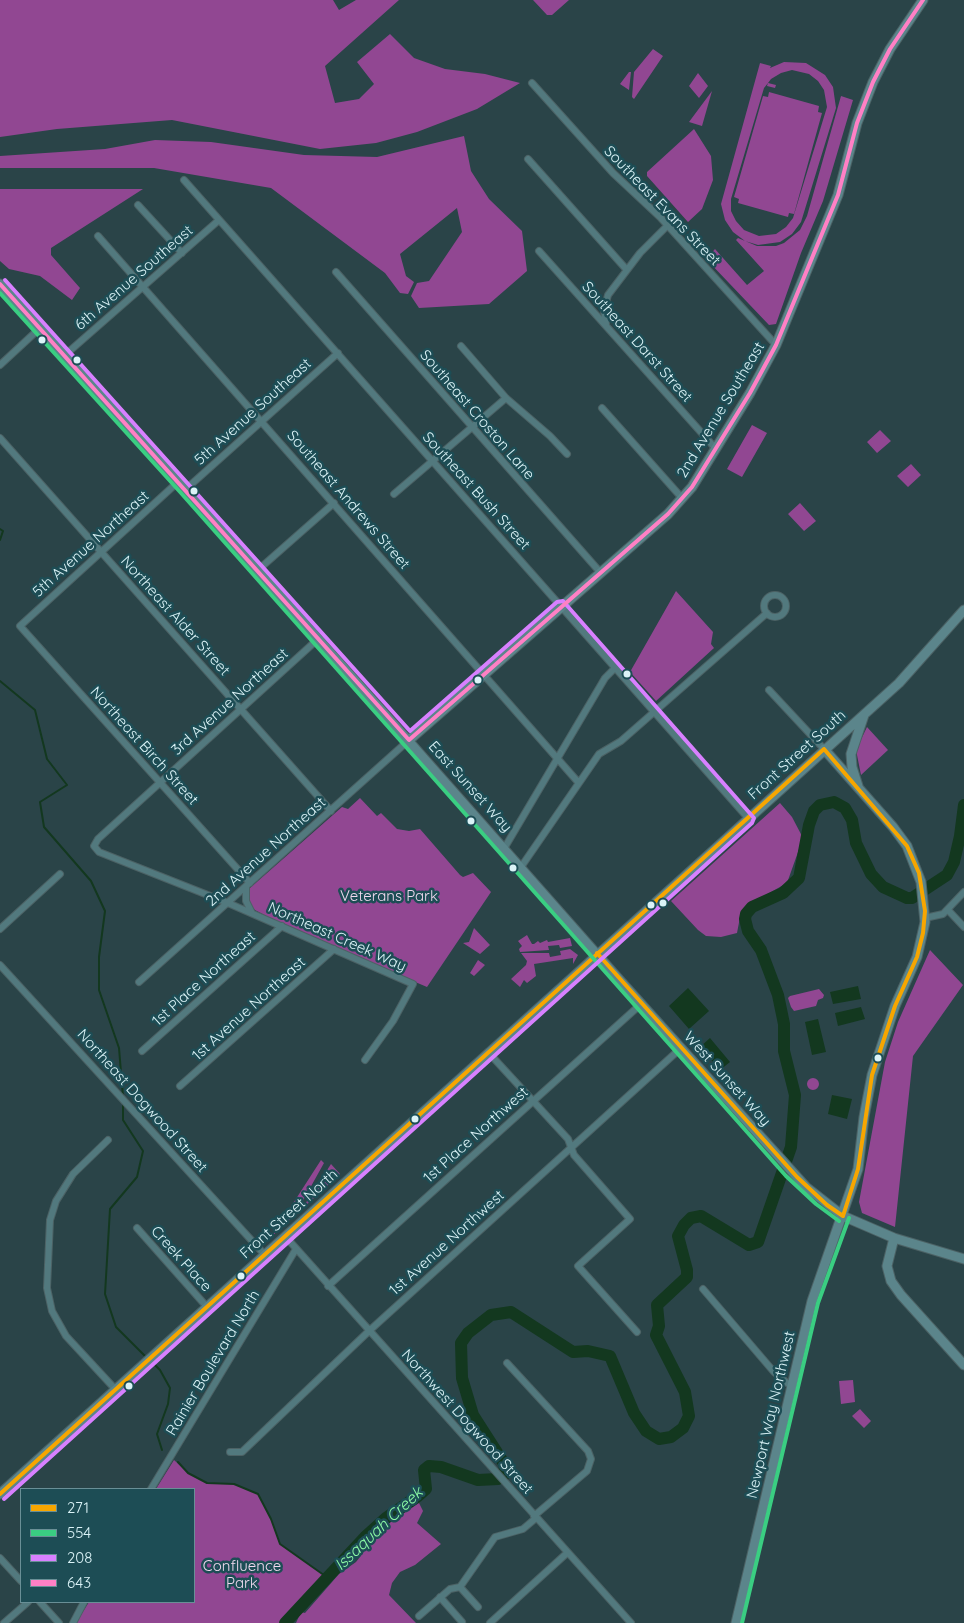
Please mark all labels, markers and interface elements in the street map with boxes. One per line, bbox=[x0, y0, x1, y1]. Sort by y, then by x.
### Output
street label: Southeast Evans Street bbox=[600, 142, 724, 270]
street label: 6th Avenue Southeast bbox=[71, 222, 197, 334]
street label: Southeast Darst Street bbox=[578, 278, 696, 406]
unlabelled marker bbox=[37, 335, 47, 345]
street label: 2nd Avenue Southeast bbox=[673, 339, 769, 481]
street label: Southeast Croston Lane bbox=[416, 347, 538, 483]
unlabelled marker bbox=[72, 355, 82, 365]
street label: 5th Avenue Southeast bbox=[191, 355, 315, 469]
street label: Southeast Andrews Street bbox=[283, 427, 413, 573]
street label: Southeast Bush Street bbox=[418, 428, 534, 554]
unlabelled marker bbox=[189, 486, 199, 496]
street label: 5th Avenue Northeast bbox=[29, 487, 153, 601]
street label: Northeast Alder Street bbox=[117, 553, 233, 679]
street label: 3rd Avenue Northeast bbox=[168, 645, 292, 759]
unlabelled marker bbox=[622, 669, 632, 679]
unlabelled marker bbox=[473, 675, 483, 685]
street label: Northeast Birch Street bbox=[86, 683, 202, 809]
street label: Front Street South bbox=[744, 706, 850, 804]
street label: East Sunset Way bbox=[424, 738, 516, 836]
street label: 2nd Avenue Northeast bbox=[203, 794, 329, 910]
unlabelled marker bbox=[466, 816, 476, 826]
unlabelled marker bbox=[508, 863, 518, 873]
park label: Veterans Park bbox=[340, 887, 438, 905]
street label: Northeast Creek Way bbox=[265, 898, 409, 976]
unlabelled marker bbox=[658, 898, 668, 908]
unlabelled marker bbox=[646, 900, 656, 910]
street label: 1st Place Northeast bbox=[149, 928, 259, 1030]
street label: 1st Avenue Northeast bbox=[189, 953, 309, 1065]
street label: Northeast Dogwood Street bbox=[73, 1026, 211, 1176]
street label: West Sunset Way bbox=[680, 1028, 774, 1130]
unlabelled marker bbox=[873, 1053, 883, 1063]
street label: 1st Place Northwest bbox=[420, 1083, 532, 1187]
unlabelled marker bbox=[410, 1114, 420, 1124]
street label: Front Street North bbox=[236, 1165, 342, 1263]
street label: 1st Avenue Northwest bbox=[386, 1187, 508, 1299]
street label: Creek Place bbox=[147, 1222, 215, 1296]
unlabelled marker bbox=[236, 1271, 246, 1281]
street label: Rainier Boulevard North bbox=[162, 1287, 264, 1439]
street label: Newport Way Northwest bbox=[743, 1330, 799, 1500]
street label: Northwest Dogwood Street bbox=[397, 1346, 537, 1498]
unlabelled marker bbox=[124, 1381, 134, 1391]
water label: Issaquah Creek bbox=[331, 1483, 427, 1575]
legend bbox=[20, 1488, 195, 1603]
text: 271 bbox=[67, 1498, 89, 1517]
text: 554 bbox=[67, 1523, 91, 1542]
text: 208 bbox=[67, 1548, 92, 1567]
park label: Confluence Park bbox=[203, 1557, 281, 1592]
text: 643 bbox=[67, 1573, 91, 1592]

